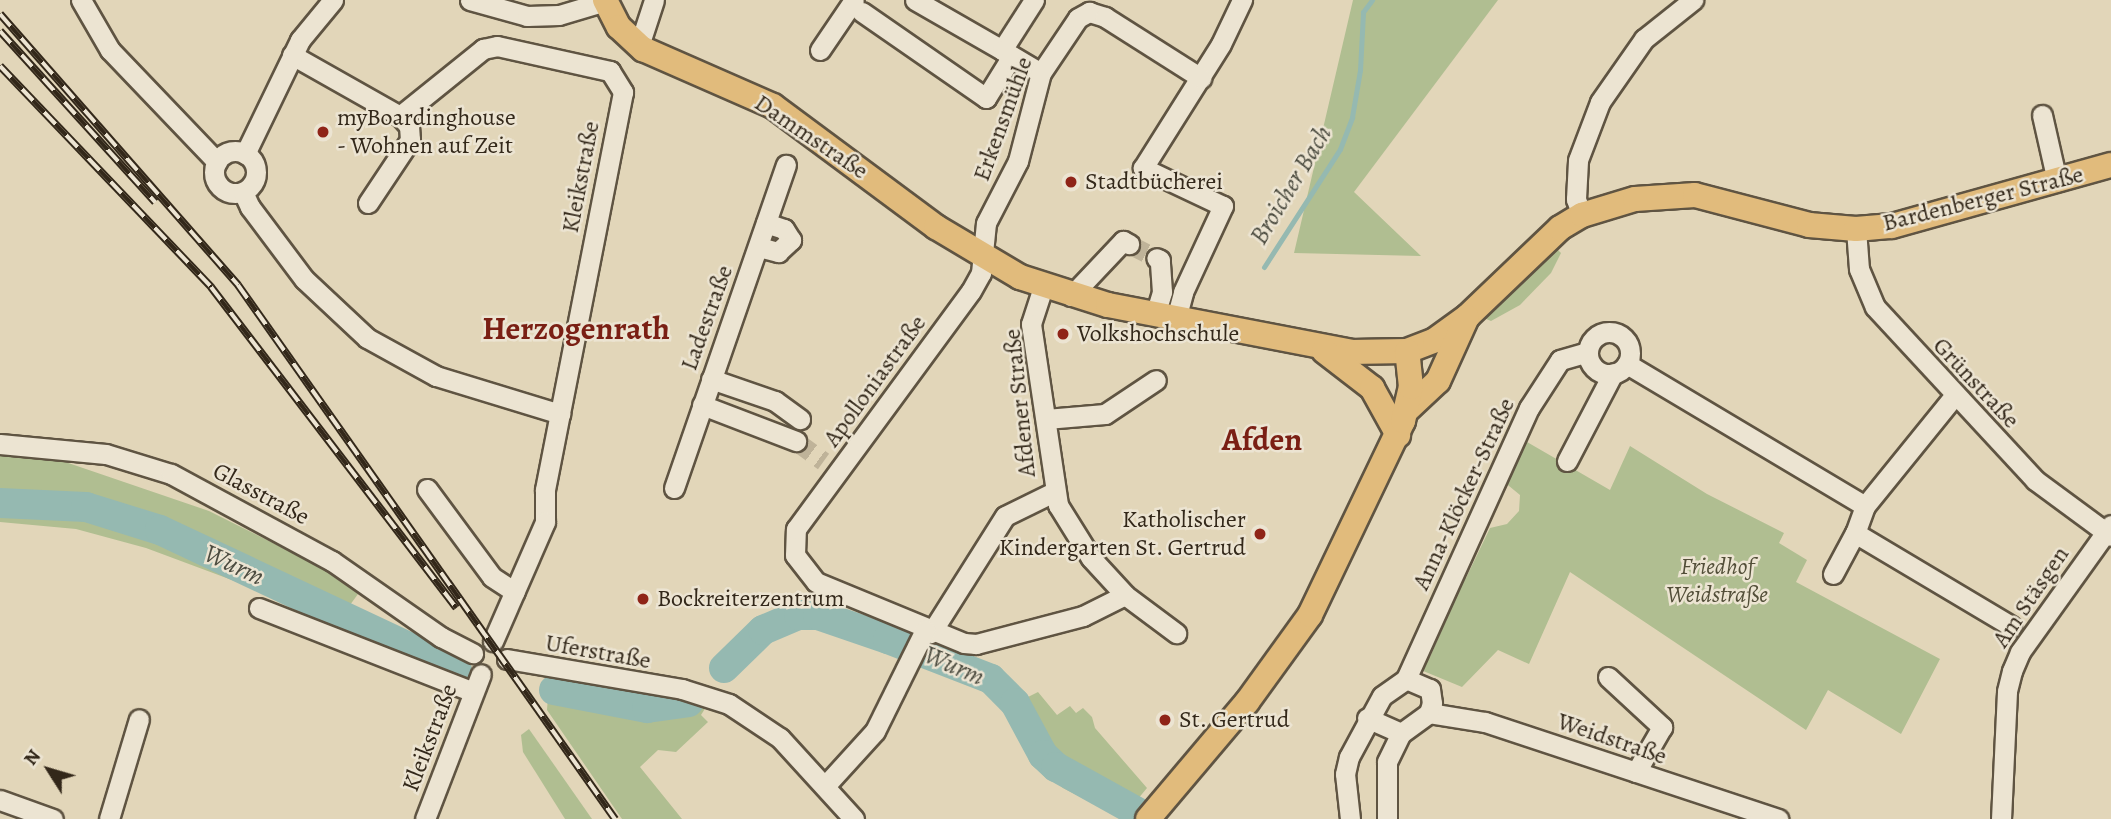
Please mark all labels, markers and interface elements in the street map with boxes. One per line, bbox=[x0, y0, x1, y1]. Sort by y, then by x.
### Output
street label: Erkensmühle bbox=[967, 53, 1039, 185]
street label: Dammstraße bbox=[749, 89, 873, 185]
place label: myBoardinghouse - Wohnen auf Zeit bbox=[337, 104, 516, 160]
street label: Kleikstraße bbox=[556, 119, 606, 235]
water label: Broicher Bach bbox=[1243, 120, 1339, 250]
marker: myBoardinghouse - Wohnen auf Zeit bbox=[315, 124, 331, 140]
street label: Bardenberger Straße bbox=[1880, 160, 2086, 238]
place label: Stadtbücherei bbox=[1085, 168, 1223, 196]
marker: Stadtbücherei bbox=[1063, 174, 1079, 190]
street label: Ladestraße bbox=[675, 262, 739, 374]
district label: Herzogenrath bbox=[482, 309, 670, 347]
street label: Apolloniastraße bbox=[818, 310, 932, 452]
place label: Volkshochschule bbox=[1077, 320, 1239, 348]
marker: Volkshochschule bbox=[1055, 326, 1071, 342]
street label: Afdener Straße bbox=[998, 328, 1042, 478]
street label: Grünstraße bbox=[1927, 332, 2025, 434]
street label: Anna-Klöcker-Straße bbox=[1407, 394, 1521, 594]
district label: Afden bbox=[1222, 420, 1302, 458]
street label: Glasstraße bbox=[208, 457, 314, 531]
place label: Katholischer Kindergarten St. Gertrud bbox=[998, 506, 1246, 562]
marker: Katholischer Kindergarten St. Gertrud bbox=[1252, 526, 1268, 542]
water label: Wurm bbox=[199, 538, 269, 592]
street label: Am Stäsgen bbox=[1987, 541, 2075, 653]
park label: Friedhof Weidstraße bbox=[1666, 553, 1768, 609]
place label: Bockreiterzentrum bbox=[657, 585, 844, 613]
marker: Bockreiterzentrum bbox=[635, 591, 651, 607]
street label: Uferstraße bbox=[543, 629, 653, 675]
water label: Wurm bbox=[919, 639, 989, 693]
street label: Kleikstraße bbox=[396, 680, 464, 796]
place label: St. Gertrud bbox=[1179, 706, 1290, 734]
street label: Weidstraße bbox=[1554, 707, 1670, 771]
marker: St. Gertrud bbox=[1157, 712, 1173, 728]
north arrow bbox=[14, 735, 84, 805]
text: N bbox=[18, 744, 47, 771]

